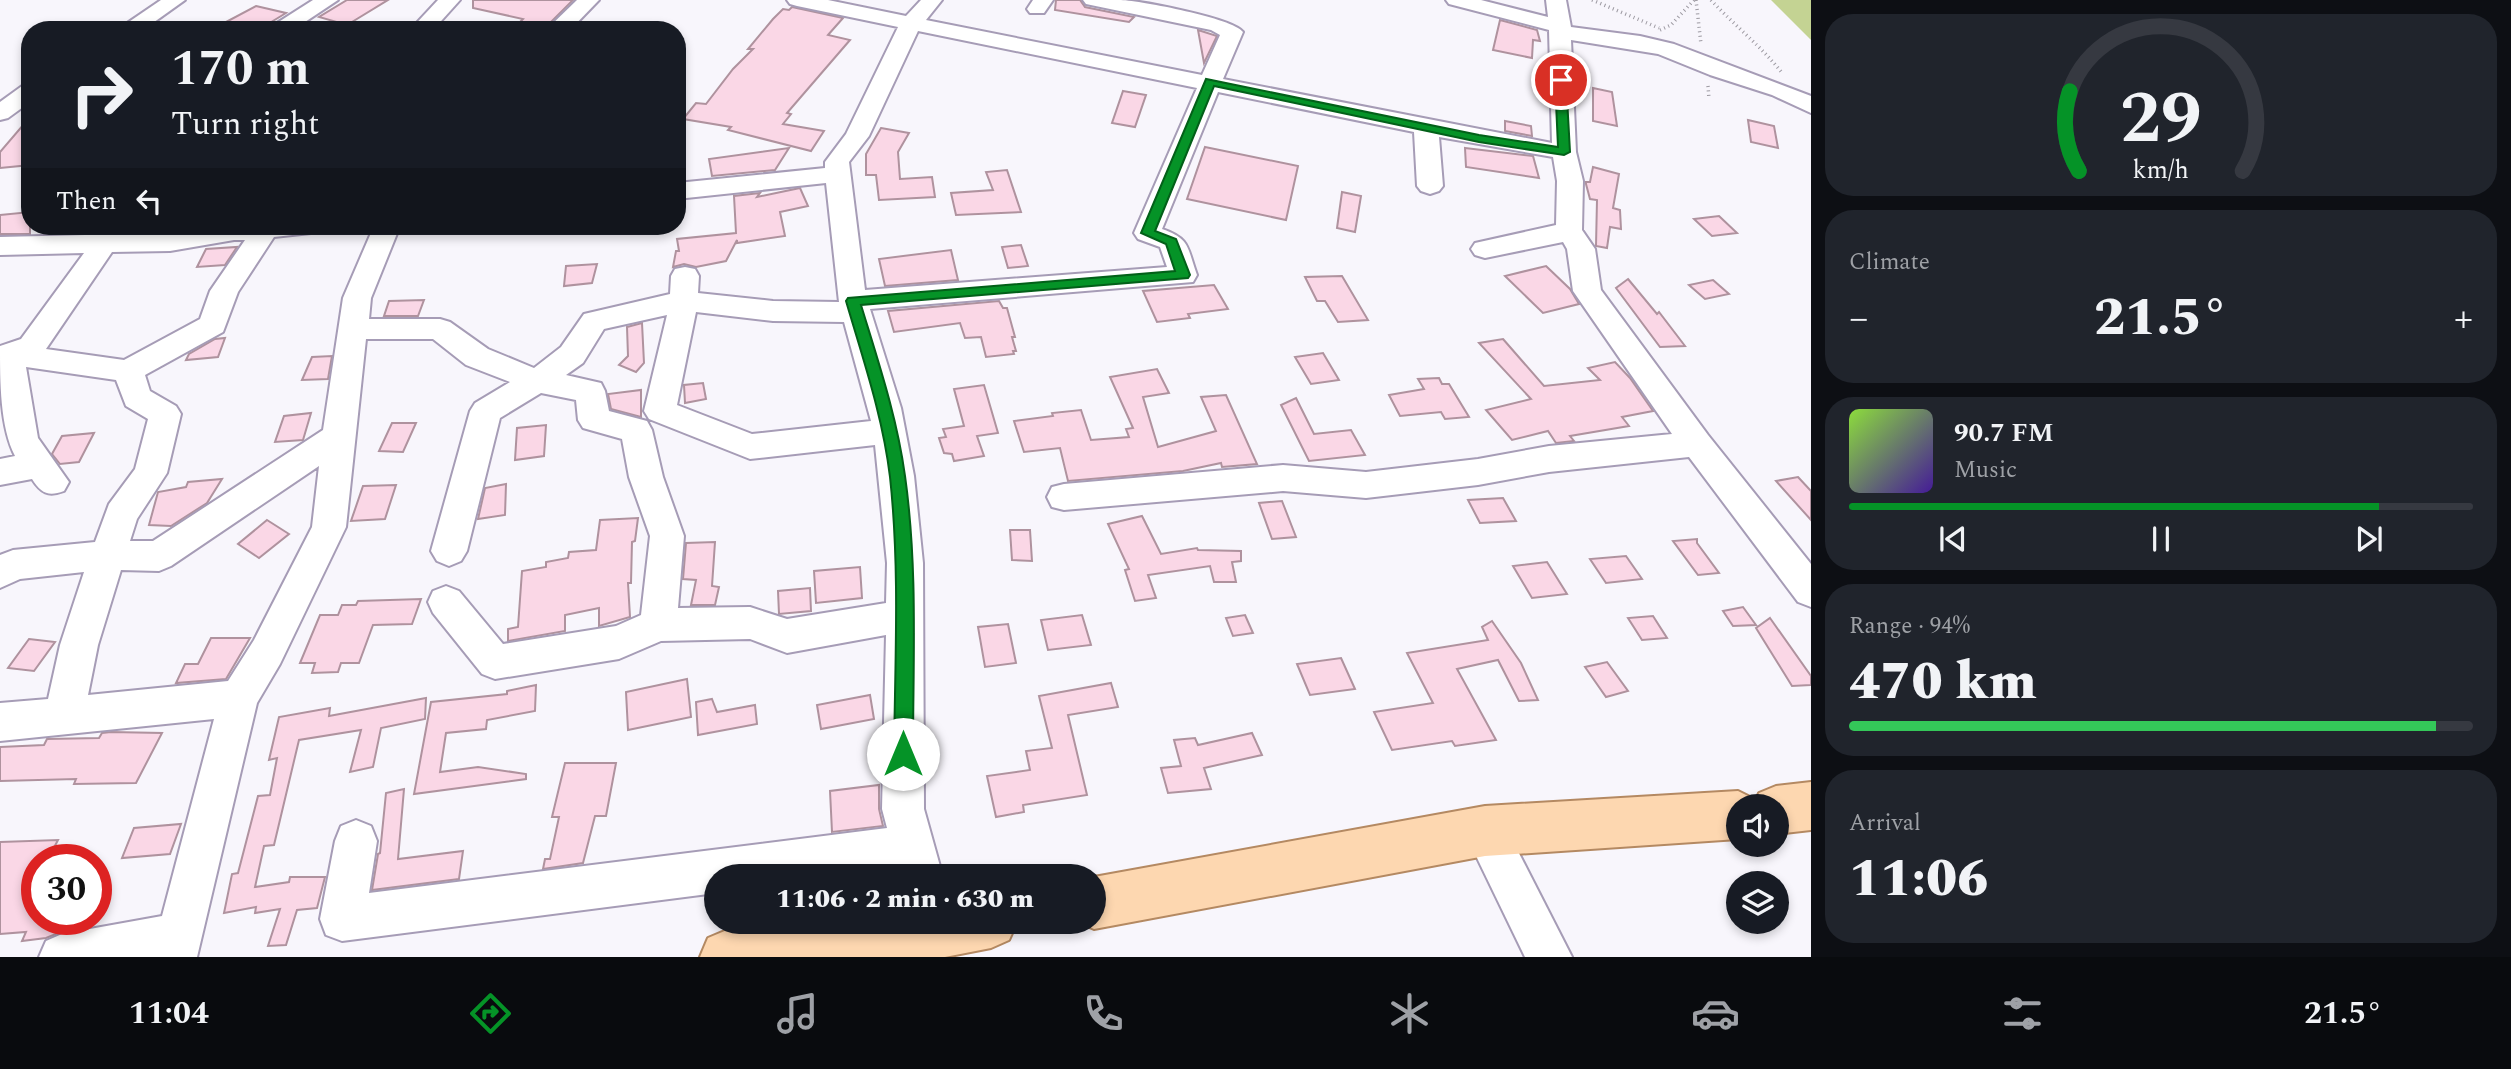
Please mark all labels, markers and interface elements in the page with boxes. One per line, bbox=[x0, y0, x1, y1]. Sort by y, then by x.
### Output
text: 170 m bbox=[171, 32, 310, 107]
icon: right bbox=[56, 49, 147, 140]
pin bbox=[1531, 50, 1591, 110]
icon: arrive bbox=[1542, 61, 1580, 99]
text: 29 bbox=[2120, 64, 2202, 175]
text: Turn right bbox=[171, 100, 319, 149]
text: km/h bbox=[2133, 152, 2189, 190]
text: Then bbox=[56, 181, 116, 221]
icon: left bbox=[130, 182, 168, 220]
text: Climate bbox=[1849, 245, 1930, 280]
text: 21.5° bbox=[2094, 279, 2228, 358]
text: − bbox=[1849, 290, 1868, 348]
text: + bbox=[2454, 290, 2473, 348]
text: 90.7 FM bbox=[1954, 413, 2054, 453]
text: Music bbox=[1954, 453, 2017, 488]
icon: previous bbox=[1934, 520, 1972, 558]
icon: pause bbox=[2142, 520, 2180, 558]
icon: next bbox=[2350, 520, 2388, 558]
text: Range · 94% bbox=[1849, 609, 1970, 644]
text: 470 km bbox=[1849, 643, 2037, 722]
position arrow bbox=[866, 717, 940, 791]
map controls bbox=[1726, 794, 1789, 934]
button: sound bbox=[1726, 794, 1789, 857]
text: Arrival bbox=[1849, 806, 1921, 841]
text: 11:06 bbox=[1849, 840, 1988, 919]
speed limit sign: 30 bbox=[21, 844, 112, 935]
button: layers bbox=[1726, 871, 1789, 934]
text: 11:06 · 2 min · 630 m bbox=[776, 879, 1034, 919]
text: 11:04 bbox=[129, 989, 209, 1038]
icon: directions bbox=[466, 989, 515, 1038]
icon: music bbox=[773, 989, 822, 1038]
icon: phone bbox=[1079, 989, 1128, 1038]
icon: climate bbox=[1385, 989, 1434, 1038]
icon: car bbox=[1691, 989, 1740, 1038]
icon: filters bbox=[1998, 989, 2047, 1038]
text: 21.5° bbox=[2304, 989, 2382, 1038]

